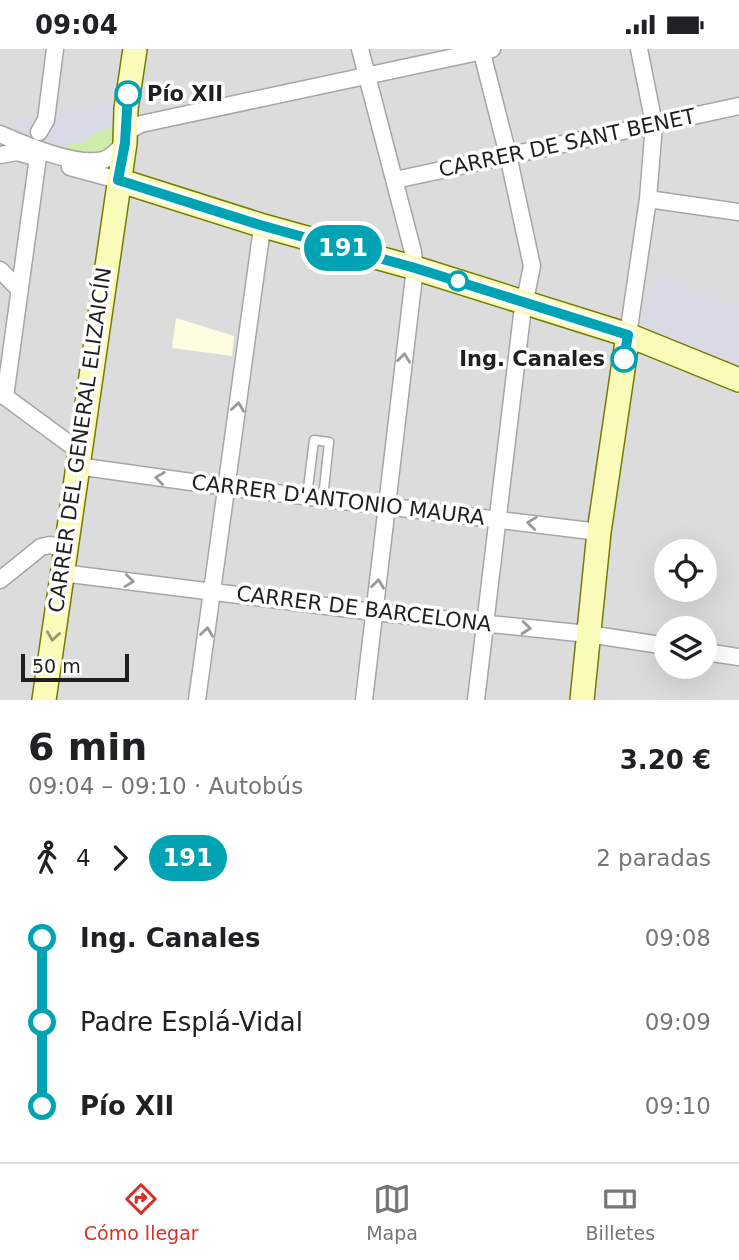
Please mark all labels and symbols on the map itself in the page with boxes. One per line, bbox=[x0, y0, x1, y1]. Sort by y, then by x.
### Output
marker: Pío XII bbox=[115, 81, 141, 107]
place label: Pío XII bbox=[147, 82, 223, 106]
street label: CARRER DE SANT BENET bbox=[437, 104, 698, 182]
line badge: 191 bbox=[303, 225, 383, 271]
street label: CARRER DEL GENERAL ELIZAICÍN bbox=[43, 266, 116, 614]
unlabelled marker bbox=[448, 271, 468, 291]
marker: Ing. Canales bbox=[611, 346, 637, 372]
place label: Ing. Canales bbox=[459, 347, 605, 371]
one-way arrow bbox=[397, 352, 412, 363]
one-way arrow bbox=[230, 401, 245, 413]
one-way arrow bbox=[154, 470, 166, 485]
street label: CARRER D'ANTONIO MAURA bbox=[190, 470, 487, 530]
one-way arrow bbox=[526, 516, 538, 531]
one-way arrow bbox=[124, 573, 135, 588]
one-way arrow bbox=[370, 578, 385, 589]
street label: CARRER DE BARCELONA bbox=[235, 581, 493, 637]
one-way arrow bbox=[520, 620, 531, 635]
one-way arrow bbox=[199, 627, 214, 638]
one-way arrow bbox=[45, 630, 60, 641]
scale bar bbox=[21, 651, 130, 683]

